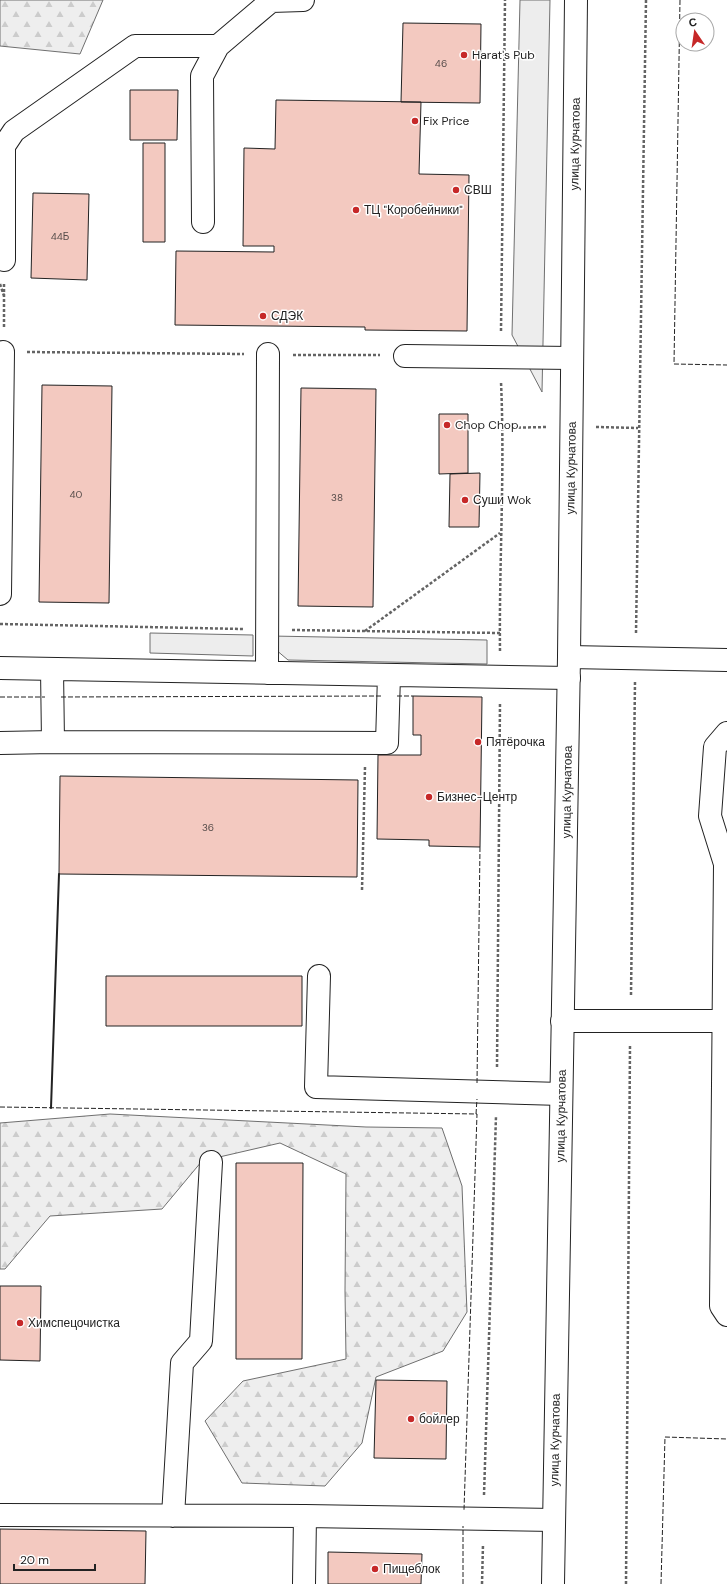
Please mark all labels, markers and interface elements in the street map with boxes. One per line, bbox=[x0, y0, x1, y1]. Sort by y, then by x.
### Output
north arrow bbox=[675, 12, 715, 52]
text: С bbox=[687, 15, 698, 30]
place label: Harat's Pub bbox=[472, 47, 535, 63]
marker: Harat's Pub bbox=[459, 50, 469, 60]
house number: 46 bbox=[435, 57, 447, 70]
street label: улица Курчатова bbox=[566, 97, 584, 191]
place label: Fix Price bbox=[423, 113, 470, 129]
marker: Fix Price bbox=[410, 116, 420, 126]
place label: СВШ bbox=[464, 182, 492, 198]
marker: СВШ bbox=[451, 185, 461, 195]
place label: ТЦ "Коробейники" bbox=[364, 202, 463, 218]
marker: ТЦ "Коробейники" bbox=[351, 205, 361, 215]
house number: 44Б bbox=[51, 230, 70, 243]
place label: СДЭК bbox=[271, 308, 303, 324]
marker: СДЭК bbox=[258, 311, 268, 321]
place label: Chop Chop bbox=[455, 417, 518, 433]
marker: Chop Chop bbox=[442, 420, 452, 430]
street label: улица Курчатова bbox=[562, 421, 580, 515]
house number: 40 bbox=[70, 488, 83, 501]
house number: 38 bbox=[331, 491, 343, 504]
place label: Суши Wok bbox=[473, 492, 531, 508]
marker: Суши Wok bbox=[460, 495, 470, 505]
place label: Пятёрочка bbox=[486, 734, 545, 750]
marker: Пятёрочка bbox=[473, 737, 483, 747]
street label: улица Курчатова bbox=[558, 745, 576, 839]
place label: Бизнес-Центр bbox=[437, 789, 518, 805]
marker: Бизнес-Центр bbox=[424, 792, 434, 802]
house number: 36 bbox=[202, 821, 214, 834]
street label: улица Курчатова bbox=[552, 1069, 570, 1163]
place label: Химспецочистка bbox=[28, 1315, 120, 1331]
marker: Химспецочистка bbox=[15, 1318, 25, 1328]
street label: улица Курчатова bbox=[546, 1393, 564, 1487]
place label: бойлер bbox=[419, 1411, 460, 1427]
marker: бойлер bbox=[406, 1414, 416, 1424]
scale bar bbox=[14, 1546, 95, 1572]
text: 20 m bbox=[20, 1552, 49, 1568]
place label: Пищеблок bbox=[383, 1561, 441, 1577]
marker: Пищеблок bbox=[370, 1564, 380, 1574]

